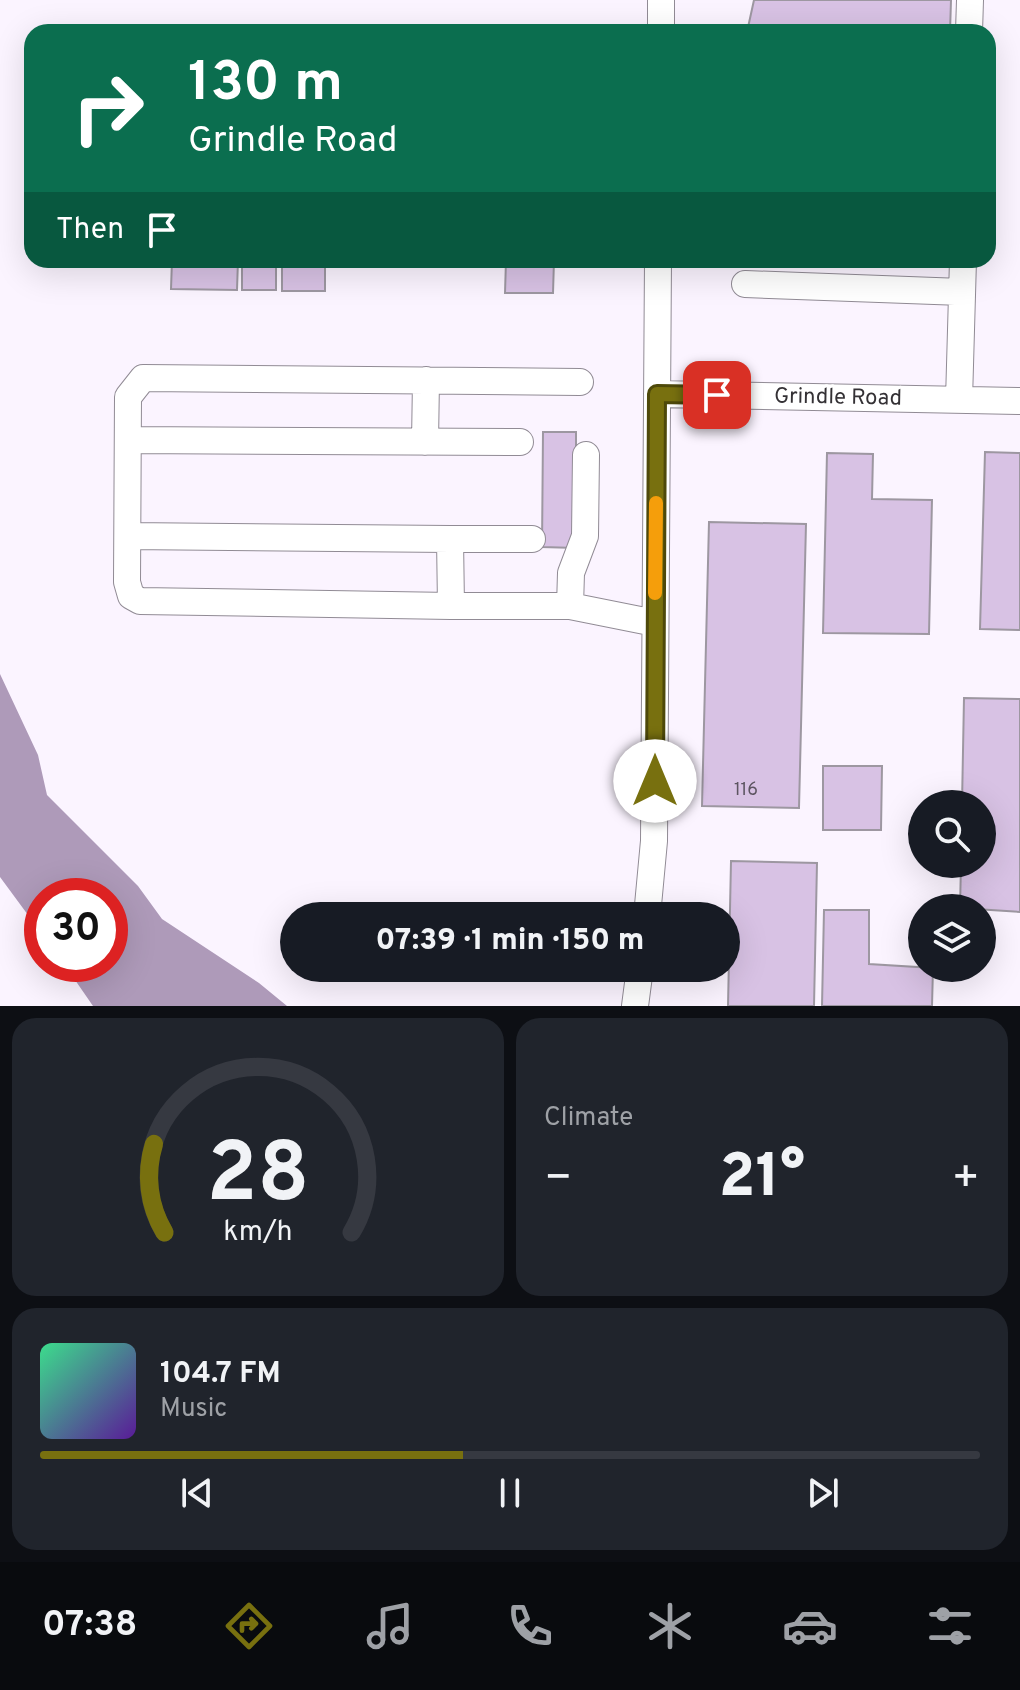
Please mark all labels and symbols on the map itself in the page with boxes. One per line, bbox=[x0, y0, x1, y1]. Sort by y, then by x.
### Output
pin bbox=[683, 361, 751, 429]
street label: Grindle Road bbox=[774, 383, 902, 413]
position arrow bbox=[613, 739, 697, 823]
house number: 116 bbox=[734, 779, 758, 802]
speed limit sign: 30 bbox=[24, 878, 128, 982]

